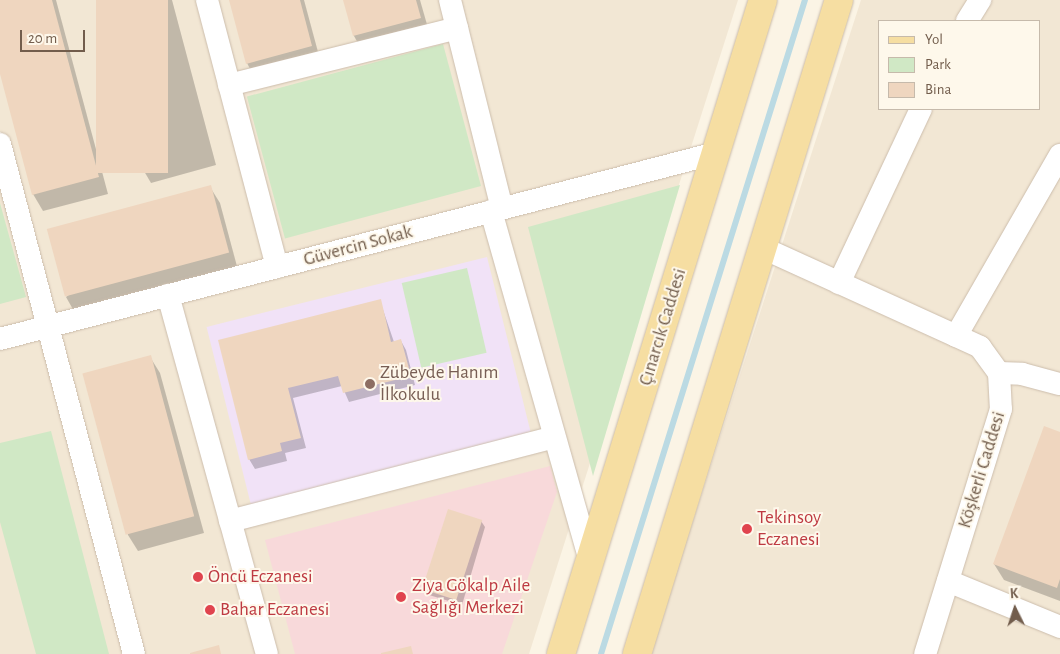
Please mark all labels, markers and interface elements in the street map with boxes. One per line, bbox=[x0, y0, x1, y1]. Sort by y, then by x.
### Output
scale bar bbox=[22, 20, 88, 52]
legend bbox=[878, 20, 1040, 110]
text: 20 m bbox=[28, 31, 57, 46]
text: Yol bbox=[925, 32, 943, 47]
text: Park bbox=[925, 57, 951, 72]
text: Bina bbox=[925, 82, 951, 97]
street label: Güvercin Sokak bbox=[301, 221, 415, 271]
street label: Çınarcık Caddesi bbox=[634, 266, 692, 388]
place label: Zübeyde Hanım İlkokulu bbox=[380, 362, 498, 406]
marker: Zübeyde Hanım İlkokulu bbox=[364, 378, 376, 390]
street label: Köşkerli Caddesi bbox=[953, 409, 1011, 531]
place label: Tekinsoy Eczanesi bbox=[757, 507, 821, 551]
marker: Tekinsoy Eczanesi bbox=[741, 523, 753, 535]
place label: Öncü Eczanesi bbox=[208, 566, 313, 588]
marker: Öncü Eczanesi bbox=[192, 571, 204, 583]
place label: Ziya Gökalp Aile Sağlığı Merkezi bbox=[412, 575, 530, 619]
north arrow bbox=[990, 584, 1040, 634]
text: K bbox=[1009, 587, 1019, 601]
marker: Ziya Gökalp Aile Sağlığı Merkezi bbox=[394, 590, 408, 604]
place label: Bahar Eczanesi bbox=[220, 599, 329, 621]
marker: Bahar Eczanesi bbox=[204, 604, 216, 616]

